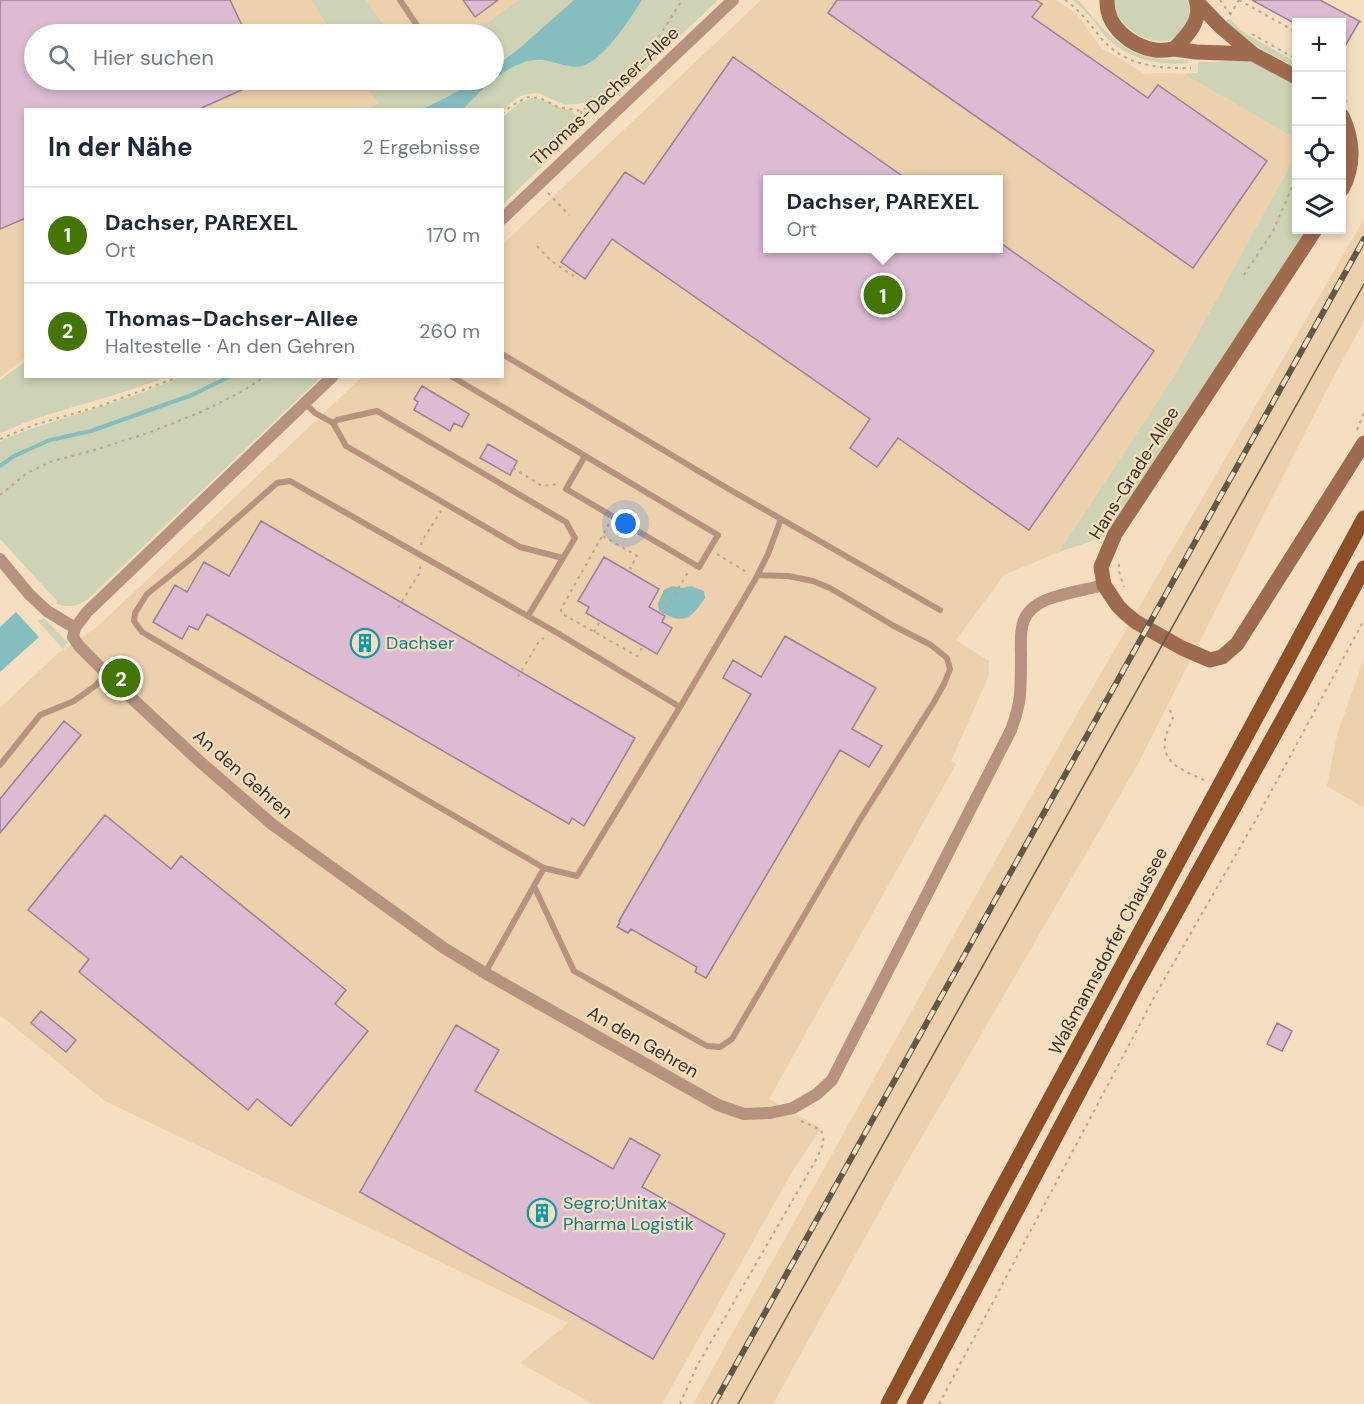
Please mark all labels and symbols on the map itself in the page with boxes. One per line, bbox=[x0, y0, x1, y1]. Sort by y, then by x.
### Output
street label: Thomas-Dachser-Allee bbox=[526, 21, 684, 171]
pin: 1 bbox=[864, 272, 902, 318]
street label: Hans-Grade-Allee bbox=[1083, 402, 1185, 544]
your location bbox=[611, 509, 640, 538]
building icon: Dachser bbox=[349, 627, 381, 659]
place label: Dachser bbox=[386, 631, 455, 655]
pin: 2 bbox=[102, 656, 140, 700]
street label: An den Gehren bbox=[188, 724, 298, 824]
street label: Waßmannsdorfer Chaussee bbox=[1043, 843, 1173, 1059]
street label: An den Gehren bbox=[583, 1000, 703, 1084]
place label: Segro;Unitax Pharma Logistik bbox=[563, 1191, 694, 1236]
building icon: Segro;Unitax Pharma Logistik bbox=[526, 1197, 558, 1229]

